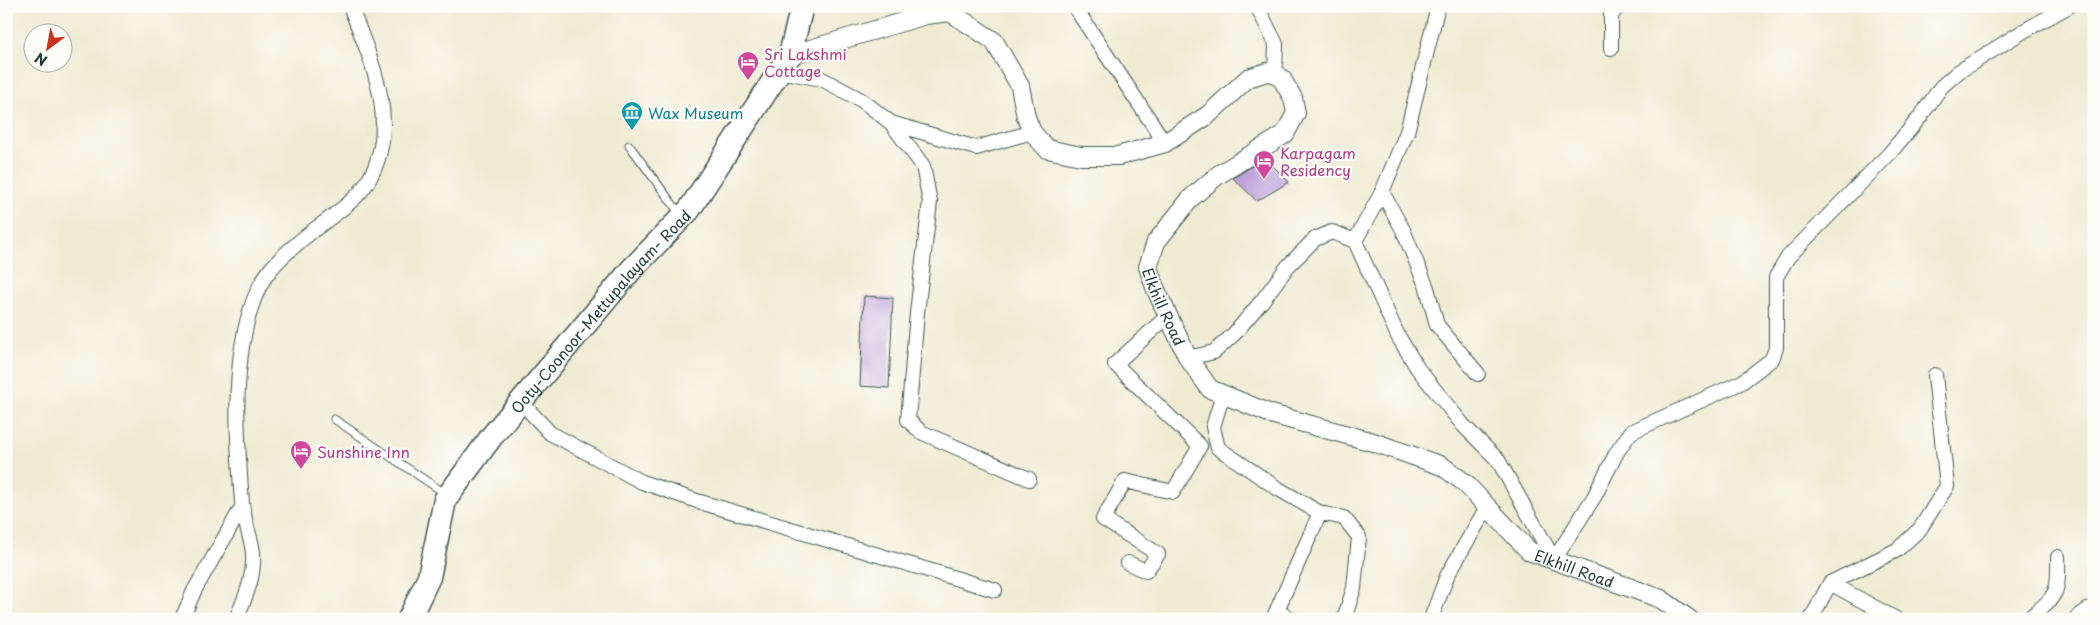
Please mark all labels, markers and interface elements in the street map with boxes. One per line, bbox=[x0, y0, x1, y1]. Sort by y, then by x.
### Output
north arrow bbox=[22, 22, 72, 72]
place label: Sri Lakshmi Cottage bbox=[764, 42, 847, 82]
text: N bbox=[31, 48, 51, 71]
hotel icon: Sri Lakshmi Cottage bbox=[736, 50, 760, 81]
museum icon: Wax Museum bbox=[620, 100, 644, 131]
place label: Wax Museum bbox=[648, 101, 743, 124]
place label: Karpagam Residency bbox=[1280, 141, 1356, 181]
hotel icon: Karpagam Residency bbox=[1252, 149, 1276, 180]
street label: Ooty-Coonoor-Mettupalayam- Road bbox=[505, 204, 696, 418]
street label: Elkhill Road bbox=[1138, 264, 1192, 349]
hotel icon: Sunshine Inn bbox=[289, 439, 313, 470]
place label: Sunshine Inn bbox=[317, 440, 410, 463]
street label: Elkhill Road bbox=[1532, 543, 1617, 593]

